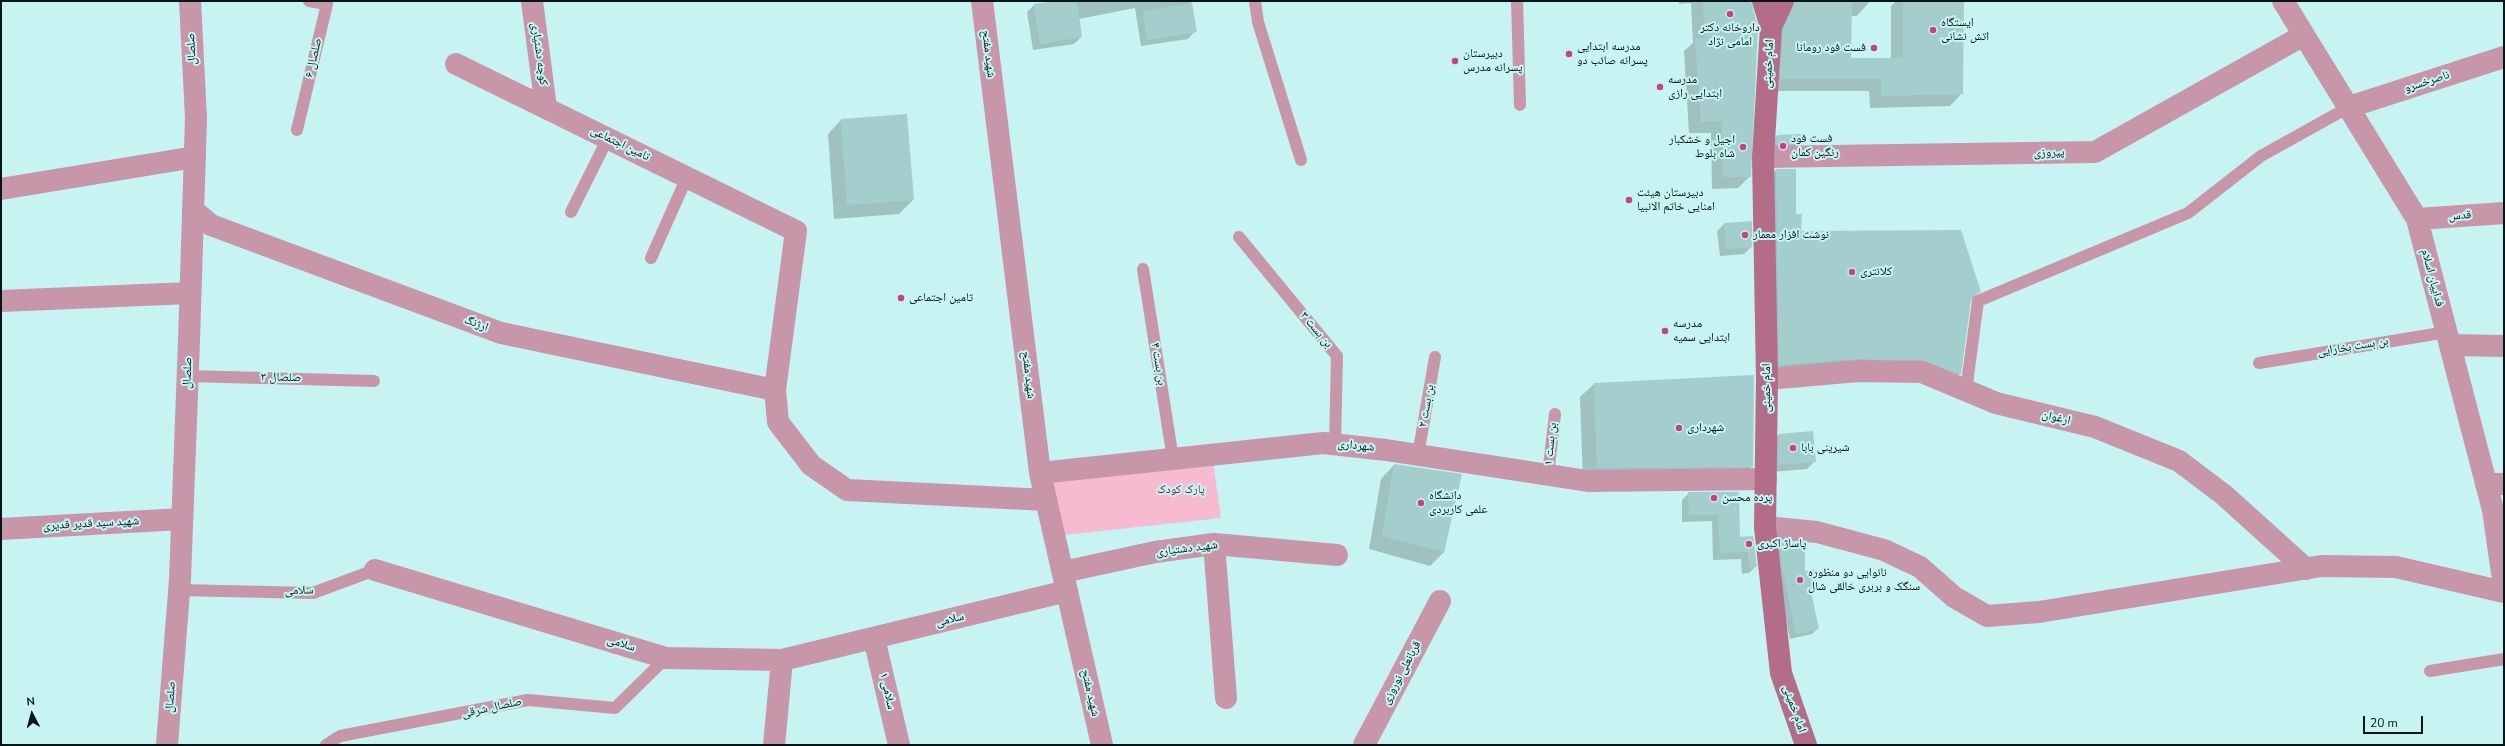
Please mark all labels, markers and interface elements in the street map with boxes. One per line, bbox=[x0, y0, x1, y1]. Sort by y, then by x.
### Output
marker: داروخانه دکتر امامی نژاد bbox=[1725, 9, 1735, 19]
place label: ایستگاه اتش نشانی bbox=[1941, 16, 1989, 44]
place label: داروخانه دکتر امامی نژاد bbox=[1700, 21, 1760, 49]
street label: کوچه دشتیاری bbox=[527, 22, 551, 86]
marker: ایستگاه اتش نشانی bbox=[1928, 25, 1938, 35]
street label: شهید مفتح bbox=[978, 29, 998, 79]
street label: صلصال bbox=[184, 33, 200, 65]
street label: صلصال ۶ bbox=[302, 37, 326, 79]
street label: امام خمینی bbox=[1761, 39, 1777, 89]
place label: مدرسه ابتدایی پسرانه صائب دو bbox=[1577, 40, 1648, 68]
place label: فست فود رومانا bbox=[1796, 41, 1866, 55]
marker: فست فود رومانا bbox=[1869, 43, 1879, 53]
place label: دبیرستان پسرانه مدرس bbox=[1463, 47, 1523, 75]
marker: مدرسه ابتدایی پسرانه صائب دو bbox=[1564, 49, 1574, 59]
marker: دبیرستان پسرانه مدرس bbox=[1450, 56, 1460, 66]
street label: ناصرخسرو bbox=[2403, 68, 2451, 96]
place label: مدرسه ابتدایی رازی bbox=[1668, 73, 1722, 101]
marker: مدرسه ابتدایی رازی bbox=[1655, 82, 1665, 92]
street label: تامین اجتماعی bbox=[588, 123, 652, 165]
place label: فست فود رنگین کمان bbox=[1791, 132, 1839, 160]
place label: اجیل و خشکبار شاه بلوط bbox=[1669, 133, 1735, 161]
marker: فست فود رنگین کمان bbox=[1778, 141, 1788, 151]
marker: اجیل و خشکبار شاه بلوط bbox=[1738, 142, 1748, 152]
street label: پیروزی bbox=[2033, 145, 2065, 161]
place label: دبیرستان هیئت امنایی خاتم الانبیا bbox=[1637, 186, 1715, 214]
marker: دبیرستان هیئت امنایی خاتم الانبیا bbox=[1624, 195, 1634, 205]
street label: قدس bbox=[2448, 208, 2472, 224]
place label: نوشت افزار معمار bbox=[1753, 228, 1829, 242]
marker: نوشت افزار معمار bbox=[1740, 230, 1750, 240]
street label: فداییان اسلام bbox=[2417, 248, 2447, 308]
place label: کلانتری bbox=[1860, 265, 1892, 279]
marker: کلانتری bbox=[1847, 267, 1857, 277]
place label: تامین اجتماعی bbox=[909, 291, 973, 305]
marker: تامین اجتماعی bbox=[896, 293, 906, 303]
street label: بن بست ۳ bbox=[1297, 309, 1335, 351]
street label: ارژنگ bbox=[462, 313, 490, 335]
place label: مدرسه ابتدایی سمیه bbox=[1673, 317, 1730, 345]
marker: مدرسه ابتدایی سمیه bbox=[1660, 326, 1670, 336]
street label: بن بست بخارایی bbox=[2316, 334, 2390, 360]
street label: بن بست ۴ bbox=[1148, 342, 1168, 386]
street label: شهید مفتح bbox=[1018, 350, 1038, 400]
street label: صلصال bbox=[180, 357, 196, 389]
street label: امام خمینی bbox=[1760, 364, 1774, 412]
street label: صلصال ۳ bbox=[261, 370, 301, 386]
street label: بن بست ۲ bbox=[1416, 384, 1438, 428]
street label: ارغوان bbox=[2040, 408, 2072, 428]
place label: شهرداری bbox=[1687, 421, 1724, 435]
street label: بن بست ۱ bbox=[1542, 422, 1560, 466]
marker: شهرداری bbox=[1674, 423, 1684, 433]
street label: شهرداری bbox=[1337, 437, 1375, 455]
place label: شیرینی بابا bbox=[1801, 441, 1850, 455]
marker: شیرینی بابا bbox=[1788, 443, 1798, 453]
park label: پارک کودک bbox=[1157, 483, 1205, 497]
place label: دانشگاه علمی کاربردی bbox=[1429, 489, 1487, 517]
place label: پرده محسن bbox=[1722, 491, 1772, 505]
marker: پرده محسن bbox=[1709, 493, 1719, 503]
marker: دانشگاه علمی کاربردی bbox=[1416, 498, 1426, 508]
street label: شهید سید قدیر قدیری bbox=[42, 514, 140, 534]
place label: پاساژ اکبری bbox=[1757, 537, 1806, 551]
street label: شهید دشتیاری bbox=[1155, 538, 1219, 560]
marker: پاساژ اکبری bbox=[1744, 539, 1754, 549]
place label: نانوایی دو منظوره سنگک و بربری خالقی شال bbox=[1808, 566, 1920, 594]
marker: نانوایی دو منظوره سنگک و بربری خالقی شال bbox=[1795, 575, 1805, 585]
street label: سلامی bbox=[284, 583, 314, 599]
street label: سلامی bbox=[934, 610, 966, 630]
street label: سلامی bbox=[605, 633, 637, 655]
street label: قربانعلی نوروزی bbox=[1379, 639, 1425, 707]
street label: شهید مفتح bbox=[1078, 668, 1102, 718]
street label: سلامی ۱ bbox=[876, 671, 898, 711]
street label: صلصال bbox=[163, 681, 179, 713]
street label: امام خمینی bbox=[1779, 684, 1809, 734]
north arrow bbox=[12, 694, 52, 734]
text: N bbox=[26, 694, 36, 709]
street label: صلصال شرقی bbox=[461, 695, 523, 721]
scale bar bbox=[2365, 708, 2425, 734]
text: 20 m bbox=[2370, 715, 2398, 731]

